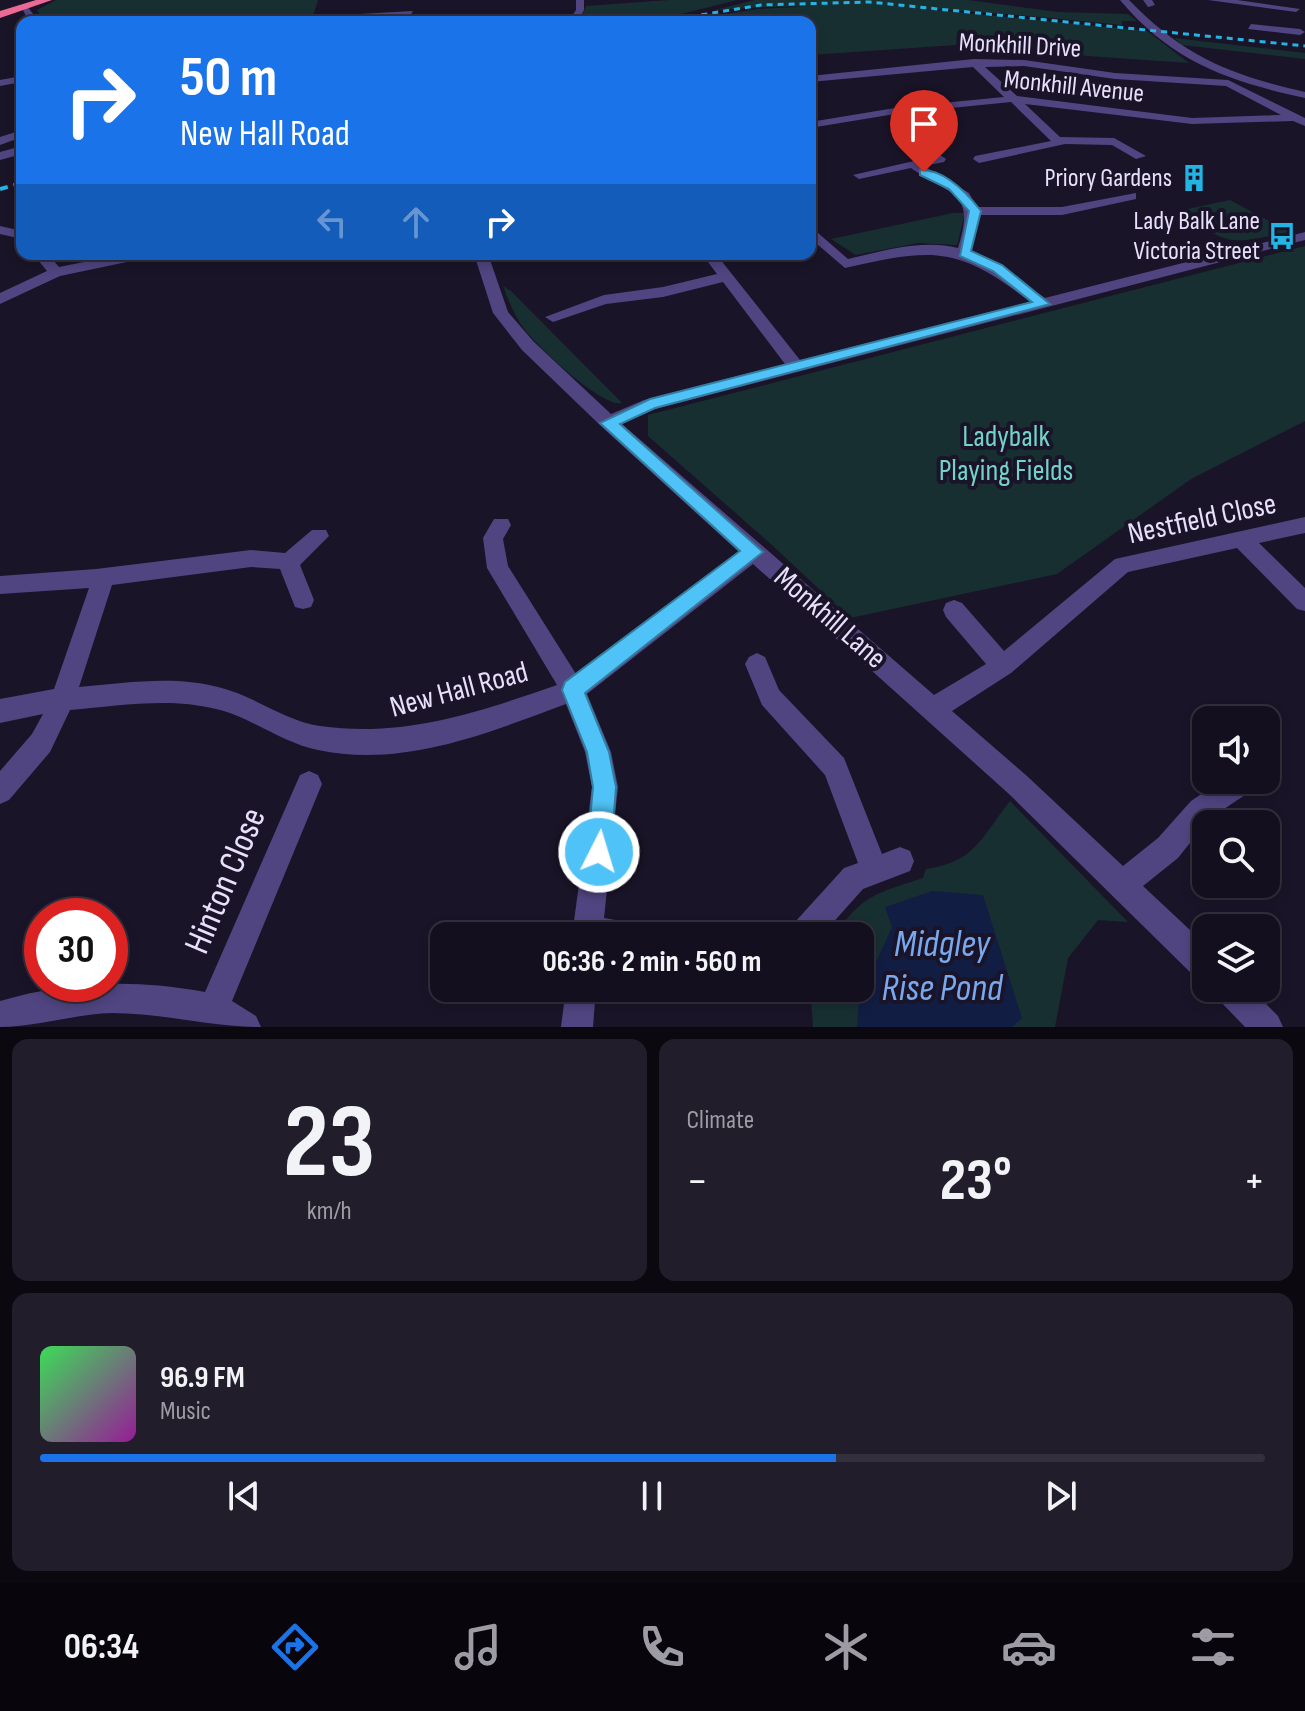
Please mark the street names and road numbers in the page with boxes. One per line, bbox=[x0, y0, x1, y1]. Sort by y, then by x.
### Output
street label: Monkhill Drive bbox=[958, 27, 1082, 65]
street label: Monkhill Avenue bbox=[1002, 64, 1146, 110]
street label: Nestfield Close bbox=[1125, 486, 1279, 552]
street label: Monkhill Lane bbox=[767, 560, 893, 676]
street label: New Hall Road bbox=[386, 654, 532, 726]
street label: Hinton Close bbox=[176, 802, 276, 960]

